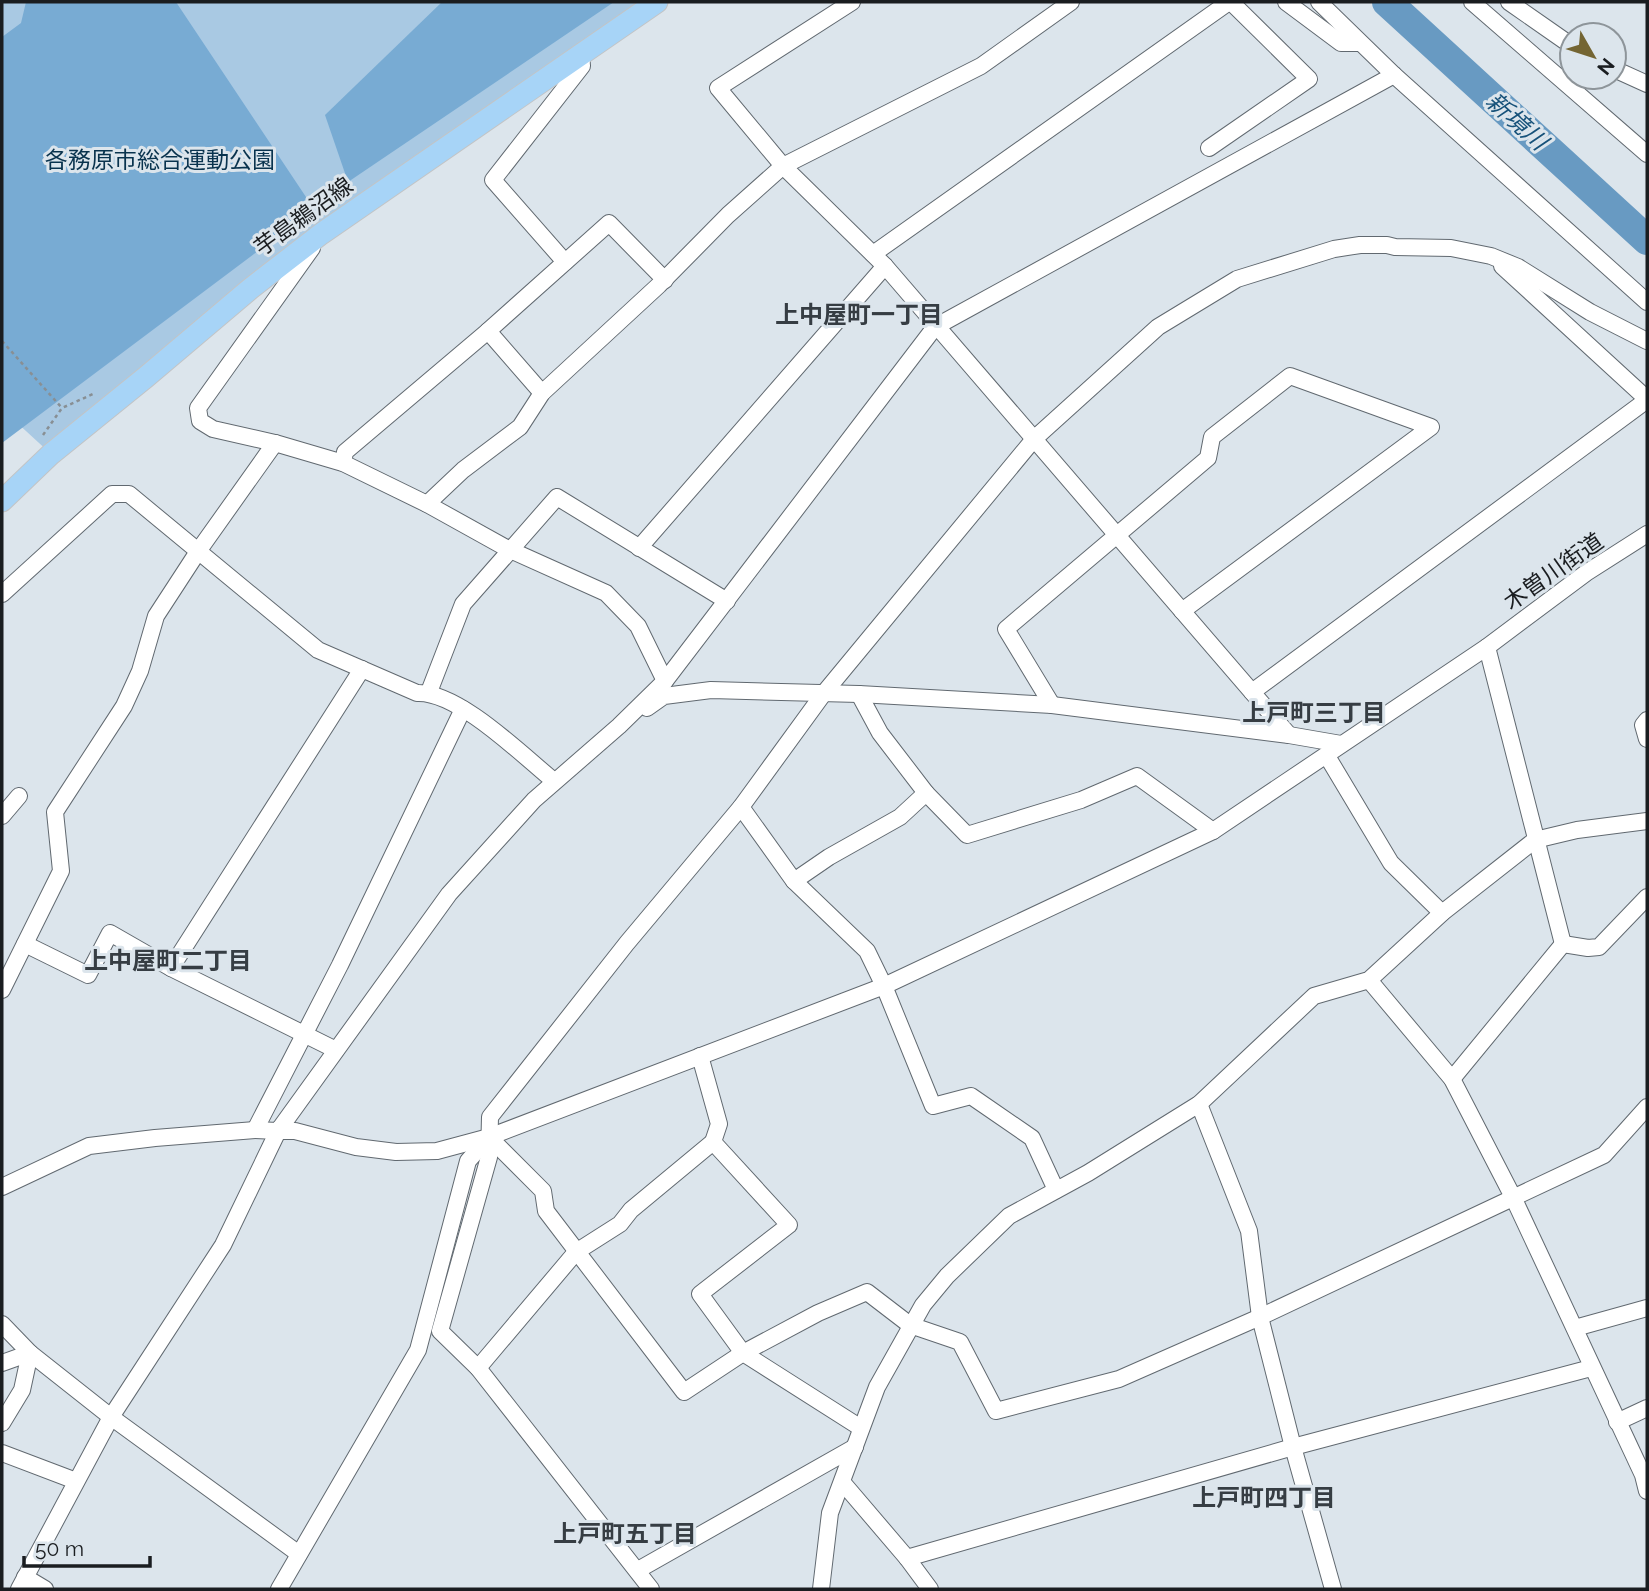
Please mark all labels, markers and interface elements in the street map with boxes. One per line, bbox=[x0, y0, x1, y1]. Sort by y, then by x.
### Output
north arrow bbox=[1558, 21, 1628, 91]
text: N bbox=[1593, 54, 1619, 79]
water label: 新境川 bbox=[1481, 86, 1556, 158]
park label: 各務原市総合運動公園 bbox=[45, 146, 275, 173]
street label: 芋島鵜沼線 bbox=[249, 171, 357, 261]
district label: 上中屋町一丁目 bbox=[775, 300, 943, 329]
street label: 木曽川街道 bbox=[1498, 527, 1608, 615]
district label: 上戸町三丁目 bbox=[1242, 698, 1386, 727]
district label: 上中屋町二丁目 bbox=[84, 946, 252, 975]
district label: 上戸町四丁目 bbox=[1192, 1483, 1336, 1512]
district label: 上戸町五丁目 bbox=[553, 1519, 697, 1548]
scale bar bbox=[24, 1524, 150, 1568]
text: 50 m bbox=[35, 1536, 84, 1561]

